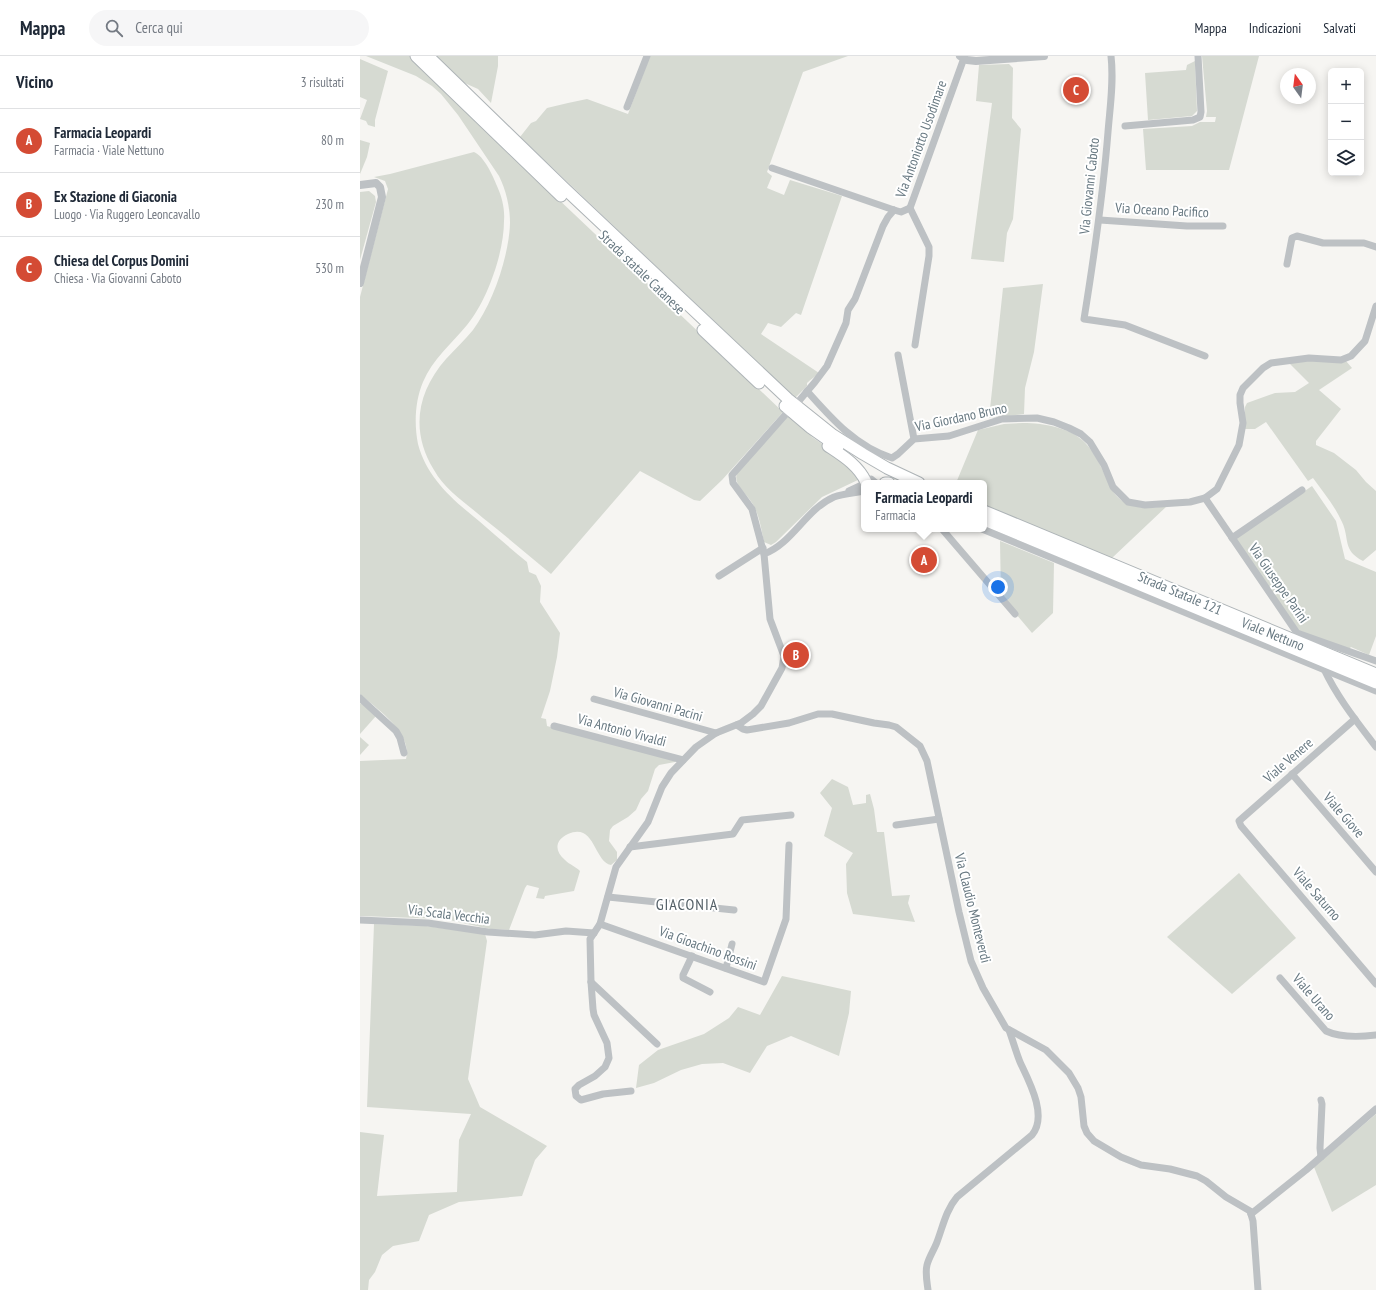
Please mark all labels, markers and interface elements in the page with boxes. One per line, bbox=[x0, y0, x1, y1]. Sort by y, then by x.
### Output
search box bbox=[89, 10, 369, 46]
text: Mappa bbox=[20, 16, 65, 40]
icon: search bbox=[103, 17, 125, 39]
text: Cerca qui bbox=[135, 18, 183, 37]
text: Mappa bbox=[1195, 19, 1227, 37]
text: Indicazioni bbox=[1249, 19, 1301, 37]
text: Salvati bbox=[1323, 19, 1356, 37]
north arrow bbox=[1280, 68, 1316, 104]
map controls bbox=[1328, 68, 1364, 176]
button: + bbox=[1328, 68, 1364, 104]
text: Vicino bbox=[16, 71, 53, 93]
text: 3 risultati bbox=[301, 74, 344, 91]
pin: C bbox=[1063, 75, 1089, 105]
street label: Via Antoniotto Usodimare bbox=[891, 78, 951, 201]
button: − bbox=[1328, 104, 1364, 140]
text: Farmacia Leopardi bbox=[54, 123, 151, 142]
text: A bbox=[26, 132, 32, 149]
text: 80 m bbox=[321, 132, 344, 149]
street label: Via Giovanni Caboto bbox=[1075, 137, 1103, 236]
button: layers bbox=[1328, 140, 1364, 176]
text: Farmacia · Viale Nettuno bbox=[54, 142, 164, 159]
text: Ex Stazione di Giaconia bbox=[54, 187, 177, 206]
text: B bbox=[26, 196, 32, 213]
text: 230 m bbox=[315, 196, 344, 213]
street label: Via Oceano Pacifico bbox=[1114, 199, 1209, 221]
text: Luogo · Via Ruggero Leoncavallo bbox=[54, 206, 200, 223]
street label: Strada statale Catanese bbox=[595, 226, 689, 318]
text: Chiesa del Corpus Domini bbox=[54, 251, 189, 270]
text: C bbox=[26, 260, 32, 277]
text: 530 m bbox=[315, 260, 344, 277]
text: Chiesa · Via Giovanni Caboto bbox=[54, 270, 182, 287]
street label: Via Giordano Bruno bbox=[912, 398, 1009, 436]
popup bbox=[861, 480, 987, 532]
text: Farmacia Leopardi bbox=[875, 488, 973, 507]
text: Farmacia bbox=[875, 507, 916, 524]
street label: Via Giuseppe Parini bbox=[1244, 539, 1313, 626]
pin: A bbox=[911, 545, 937, 575]
street label: Strada Statale 121 bbox=[1135, 567, 1225, 619]
your location bbox=[988, 577, 1008, 597]
street label: Viale Nettuno bbox=[1238, 613, 1307, 655]
pin: B bbox=[783, 640, 809, 670]
street label: Via Giovanni Pacini bbox=[610, 682, 705, 725]
street label: Via Antonio Vivaldi bbox=[575, 709, 668, 750]
street label: Viale Venere bbox=[1259, 733, 1317, 787]
street label: Viale Giove bbox=[1319, 788, 1369, 842]
street label: Via Claudio Monteverdi bbox=[950, 850, 995, 965]
street label: Viale Saturno bbox=[1288, 863, 1345, 924]
district label: GIACONIA bbox=[656, 894, 718, 914]
street label: Via Scala Vecchia bbox=[406, 900, 491, 928]
street label: Via Gioachino Rossini bbox=[656, 922, 759, 974]
street label: Viale Urano bbox=[1288, 969, 1339, 1024]

